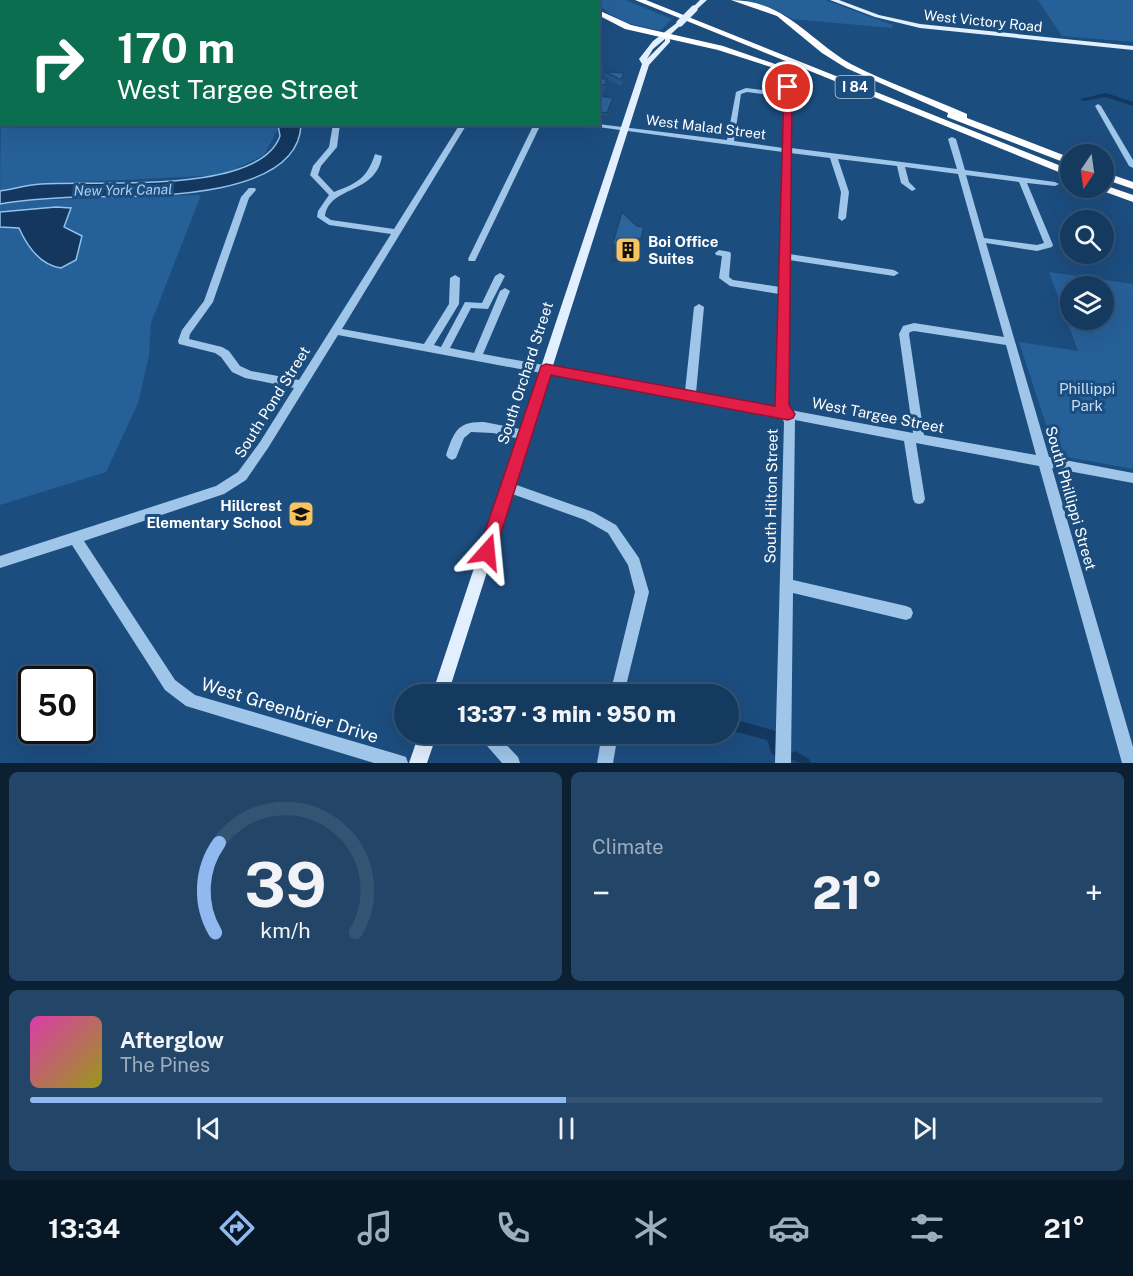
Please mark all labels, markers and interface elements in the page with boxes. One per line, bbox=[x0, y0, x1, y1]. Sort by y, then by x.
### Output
street label: West Victory Road bbox=[923, 7, 1043, 35]
text: 170 m bbox=[117, 23, 235, 72]
icon: right bbox=[18, 24, 96, 102]
pin bbox=[762, 61, 813, 112]
icon: arrive bbox=[771, 70, 804, 103]
text: West Targee Street bbox=[117, 73, 359, 105]
road number: I 84 bbox=[836, 76, 874, 98]
street label: West Malad Street bbox=[645, 112, 767, 142]
north arrow bbox=[1060, 144, 1114, 198]
map controls bbox=[1060, 144, 1114, 330]
water label: New York Canal bbox=[74, 181, 172, 199]
button: search bbox=[1060, 210, 1114, 264]
place label: Boi Office Suites bbox=[648, 233, 718, 267]
building icon: Boi Office Suites bbox=[613, 235, 643, 265]
button: layers bbox=[1060, 276, 1114, 330]
street label: South Orchard Street bbox=[494, 299, 556, 447]
street label: South Pond Street bbox=[231, 343, 313, 461]
park label: Phillippi Park bbox=[1059, 380, 1115, 414]
street label: West Targee Street bbox=[810, 394, 946, 436]
street label: South Phillippi Street bbox=[1042, 424, 1100, 572]
street label: South Hilton Street bbox=[761, 428, 781, 564]
place label: Hillcrest Elementary School bbox=[146, 497, 282, 531]
school or university icon: Hillcrest Elementary School bbox=[286, 499, 316, 529]
position arrow bbox=[455, 520, 519, 584]
speed limit sign: 50 bbox=[18, 666, 96, 744]
street label: West Greenbrier Drive bbox=[199, 673, 381, 747]
text: 13:37 · 3 min · 950 m bbox=[457, 701, 676, 727]
text: Climate bbox=[592, 835, 664, 859]
text: 39 bbox=[244, 848, 327, 921]
text: 21° bbox=[812, 866, 883, 919]
text: − bbox=[592, 874, 610, 912]
text: + bbox=[1085, 874, 1103, 912]
text: km/h bbox=[260, 919, 311, 944]
text: Afterglow bbox=[120, 1027, 224, 1053]
text: The Pines bbox=[120, 1053, 210, 1077]
icon: previous bbox=[192, 1112, 225, 1145]
icon: pause bbox=[550, 1112, 583, 1145]
icon: next bbox=[908, 1112, 941, 1145]
icon: directions bbox=[216, 1207, 258, 1249]
icon: music bbox=[354, 1207, 396, 1249]
icon: phone bbox=[492, 1207, 534, 1249]
icon: climate bbox=[630, 1207, 672, 1249]
icon: car bbox=[768, 1207, 810, 1249]
icon: filters bbox=[906, 1207, 948, 1249]
text: 13:34 bbox=[48, 1212, 120, 1244]
text: 21° bbox=[1044, 1212, 1085, 1244]

